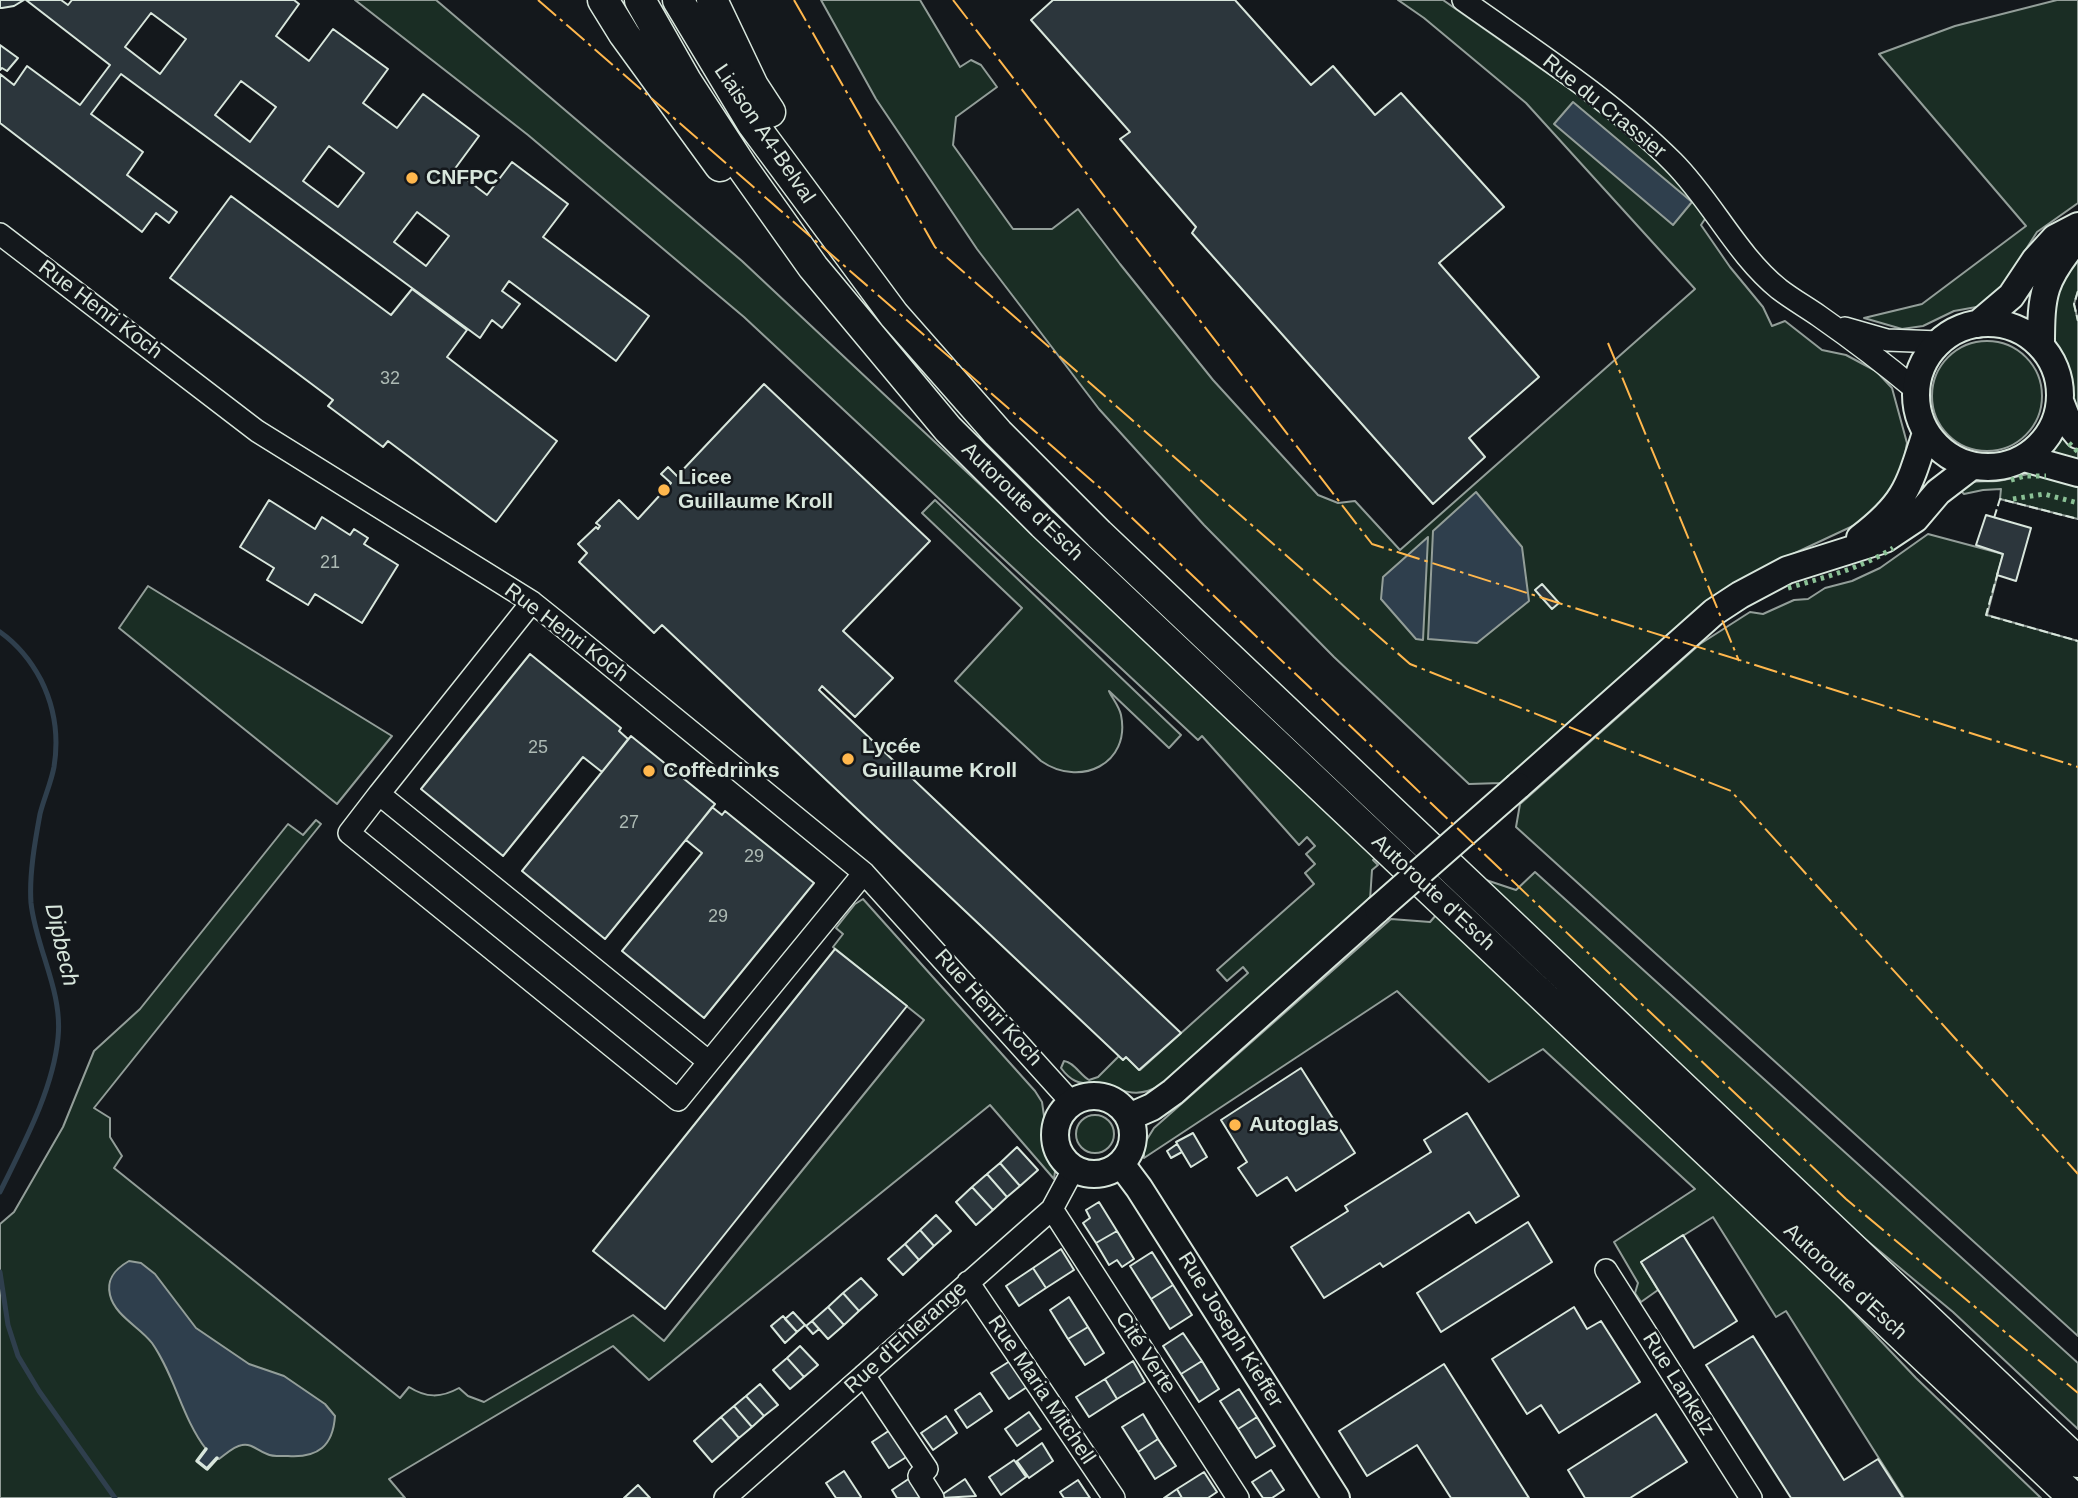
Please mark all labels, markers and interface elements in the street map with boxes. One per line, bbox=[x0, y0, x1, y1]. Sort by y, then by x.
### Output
street label: Rue du Crassier bbox=[1537, 49, 1671, 165]
street label: Liaison A4-Belval bbox=[708, 60, 820, 208]
place label: CNFPC bbox=[426, 165, 498, 191]
marker: CNFPC bbox=[404, 170, 420, 186]
street label: Rue Henri Koch bbox=[33, 255, 167, 365]
house number: 32 bbox=[380, 368, 400, 390]
street label: Autoroute d'Esch bbox=[956, 438, 1088, 566]
place label: Licee Guillaume Kroll bbox=[678, 465, 833, 515]
marker: Licee Guillaume Kroll bbox=[656, 482, 672, 498]
house number: 21 bbox=[320, 552, 340, 574]
street label: Rue Henri Koch bbox=[499, 578, 633, 688]
place label: Lycée Guillaume Kroll bbox=[862, 734, 1017, 784]
house number: 25 bbox=[528, 737, 548, 759]
marker: Lycée Guillaume Kroll bbox=[840, 751, 856, 767]
place label: Coffedrinks bbox=[663, 758, 780, 784]
marker: Coffedrinks bbox=[641, 763, 657, 779]
house number: 27 bbox=[619, 812, 639, 834]
street label: Autoroute d'Esch bbox=[1366, 829, 1500, 957]
house number: 29 bbox=[744, 846, 764, 868]
water label: Dipbech bbox=[38, 901, 84, 989]
house number: 29 bbox=[708, 906, 728, 928]
street label: Rue Henri Koch bbox=[929, 944, 1047, 1072]
place label: Autoglas bbox=[1249, 1112, 1339, 1138]
marker: Autoglas bbox=[1227, 1117, 1243, 1133]
street label: Autoroute d'Esch bbox=[1778, 1218, 1912, 1346]
street label: Rue Joseph Kieffer bbox=[1172, 1248, 1288, 1412]
street label: Rue d'Ehlerange bbox=[840, 1277, 972, 1399]
street label: Cité Verte bbox=[1109, 1307, 1181, 1399]
street label: Rue Maria Mitchell bbox=[982, 1311, 1100, 1469]
street label: Rue Lankelz bbox=[1636, 1328, 1720, 1440]

